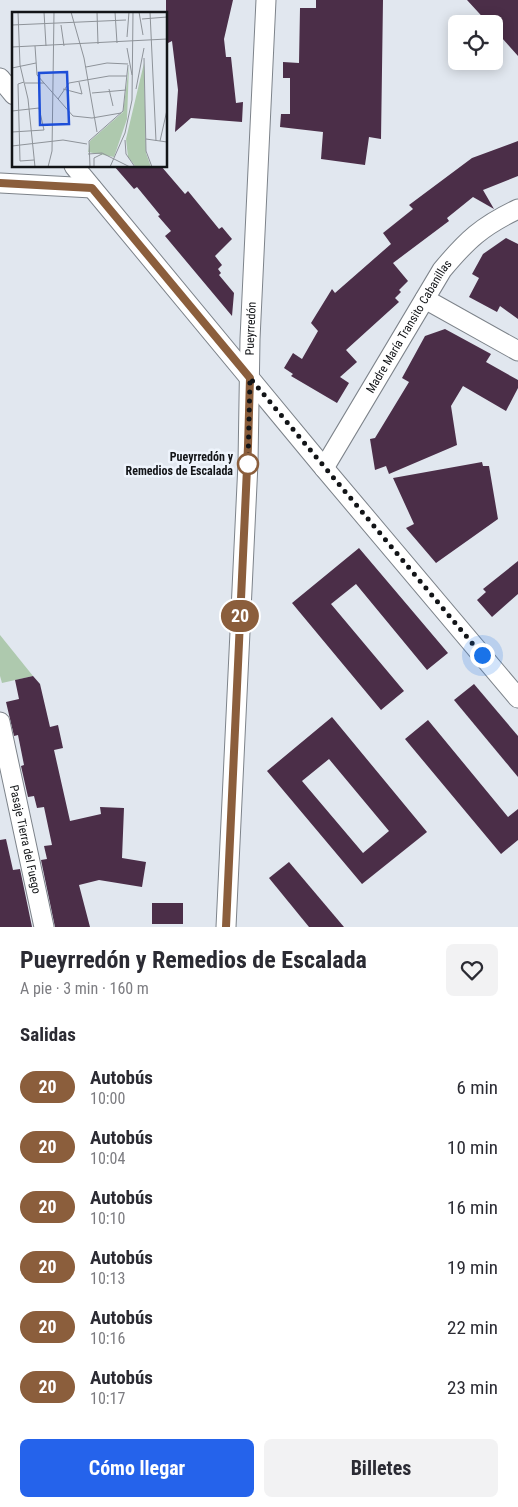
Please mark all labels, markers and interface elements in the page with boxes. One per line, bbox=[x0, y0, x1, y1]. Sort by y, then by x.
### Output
inset map bbox=[12, 12, 168, 168]
map controls bbox=[448, 15, 503, 70]
button: locate bbox=[448, 15, 503, 70]
street label: Madre María Transito Cabanillas bbox=[363, 257, 455, 396]
street label: Pueyrredón bbox=[243, 301, 259, 355]
place label: Pueyrredón y Remedios de Escalada bbox=[126, 450, 234, 478]
marker: Pueyrredón y Remedios de Escalada bbox=[237, 453, 259, 475]
line badge: 20 bbox=[218, 600, 262, 632]
text: 20 bbox=[231, 605, 249, 626]
your location bbox=[470, 643, 495, 668]
street label: Pasaje Tierra del Fuego bbox=[7, 784, 44, 895]
button: heart bbox=[446, 944, 498, 996]
text: Pueyrredón y Remedios de Escalada bbox=[20, 946, 367, 974]
text: A pie · 3 min · 160 m bbox=[20, 979, 149, 998]
text: Salidas bbox=[20, 1023, 76, 1046]
text: Autobús bbox=[90, 1066, 153, 1089]
text: 20 bbox=[38, 1076, 57, 1097]
text: 6 min bbox=[456, 1076, 498, 1099]
text: 10:00 bbox=[90, 1089, 125, 1108]
text: Autobús bbox=[90, 1126, 153, 1149]
text: 20 bbox=[38, 1136, 57, 1157]
text: 10 min bbox=[447, 1136, 498, 1159]
text: 10:04 bbox=[90, 1149, 125, 1168]
text: Autobús bbox=[90, 1186, 153, 1209]
text: 20 bbox=[38, 1196, 57, 1217]
text: 16 min bbox=[447, 1196, 498, 1219]
text: 10:10 bbox=[90, 1209, 125, 1228]
text: Autobús bbox=[90, 1246, 153, 1269]
text: 20 bbox=[38, 1256, 57, 1277]
text: 19 min bbox=[447, 1256, 498, 1279]
text: 10:13 bbox=[90, 1269, 125, 1288]
text: Autobús bbox=[90, 1306, 153, 1329]
text: 20 bbox=[38, 1316, 57, 1337]
text: 22 min bbox=[447, 1316, 498, 1339]
text: 10:16 bbox=[90, 1329, 125, 1348]
text: Autobús bbox=[90, 1366, 153, 1389]
text: 20 bbox=[38, 1376, 57, 1397]
text: 23 min bbox=[447, 1376, 498, 1399]
text: 10:17 bbox=[90, 1389, 125, 1408]
button: Cómo llegar bbox=[20, 1439, 254, 1497]
button: Billetes bbox=[264, 1439, 498, 1497]

